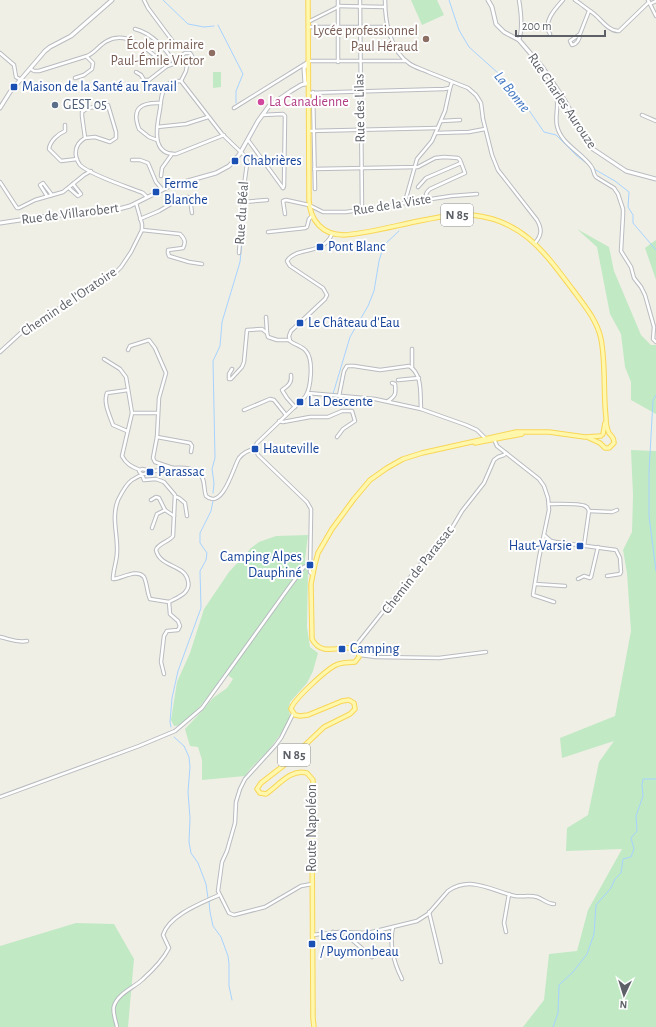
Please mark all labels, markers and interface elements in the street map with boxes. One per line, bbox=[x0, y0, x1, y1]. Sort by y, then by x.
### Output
scale bar bbox=[516, 12, 605, 38]
text: 200 m bbox=[522, 20, 552, 32]
place label: Lycée professionnel Paul Héraud bbox=[313, 24, 418, 54]
marker: Lycée professionnel Paul Héraud bbox=[421, 34, 431, 44]
place label: École primaire Paul-Émile Victor bbox=[111, 35, 204, 68]
marker: École primaire Paul-Émile Victor bbox=[207, 48, 217, 58]
street label: Rue Charles Aurouze bbox=[525, 51, 599, 151]
water label: La Bonne bbox=[491, 69, 533, 116]
street label: Rue des Lilas bbox=[352, 73, 368, 143]
place label: Maison de la Santé au Travail bbox=[22, 80, 177, 94]
marker: Maison de la Santé au Travail bbox=[9, 82, 19, 92]
place label: La Canadienne bbox=[269, 95, 349, 109]
marker: La Canadienne bbox=[256, 97, 266, 107]
place label: GEST 05 bbox=[63, 98, 107, 112]
marker: GEST 05 bbox=[50, 100, 60, 110]
place label: Chabrières bbox=[243, 154, 302, 168]
marker: Chabrières bbox=[230, 156, 240, 166]
place label: Ferme Blanche bbox=[164, 177, 208, 207]
street label: Rue du Béal bbox=[233, 181, 251, 245]
marker: Ferme Blanche bbox=[151, 187, 161, 197]
street label: Rue de la Viste bbox=[352, 192, 432, 218]
street label: Rue de Villarobert bbox=[21, 201, 120, 227]
road number: N 85 bbox=[441, 204, 473, 226]
place label: Pont Blanc bbox=[328, 240, 386, 254]
marker: Pont Blanc bbox=[315, 242, 325, 252]
street label: Chemin de l'Oratoire bbox=[19, 265, 119, 339]
place label: Le Château d'Eau bbox=[308, 316, 400, 330]
marker: Le Château d'Eau bbox=[295, 318, 305, 328]
place label: La Descente bbox=[308, 395, 373, 409]
marker: La Descente bbox=[295, 397, 305, 407]
place label: Hauteville bbox=[263, 442, 319, 456]
marker: Hauteville bbox=[250, 444, 260, 454]
place label: Parassac bbox=[158, 465, 205, 479]
marker: Parassac bbox=[145, 467, 155, 477]
street label: Chemin de Parassac bbox=[379, 523, 457, 617]
place label: Haut-Varsie bbox=[509, 539, 572, 553]
marker: Haut-Varsie bbox=[575, 541, 585, 551]
place label: Camping Alpes Dauphiné bbox=[220, 550, 302, 580]
marker: Camping Alpes Dauphiné bbox=[305, 560, 315, 570]
place label: Camping bbox=[350, 642, 400, 656]
marker: Camping bbox=[337, 644, 347, 654]
road number: N 85 bbox=[278, 744, 310, 766]
street label: Route Napoléon bbox=[305, 784, 319, 872]
place label: Les Gondoins / Puymonbeau bbox=[320, 929, 399, 959]
marker: Les Gondoins / Puymonbeau bbox=[307, 939, 317, 949]
north arrow bbox=[604, 975, 644, 1015]
text: N bbox=[619, 999, 628, 1010]

